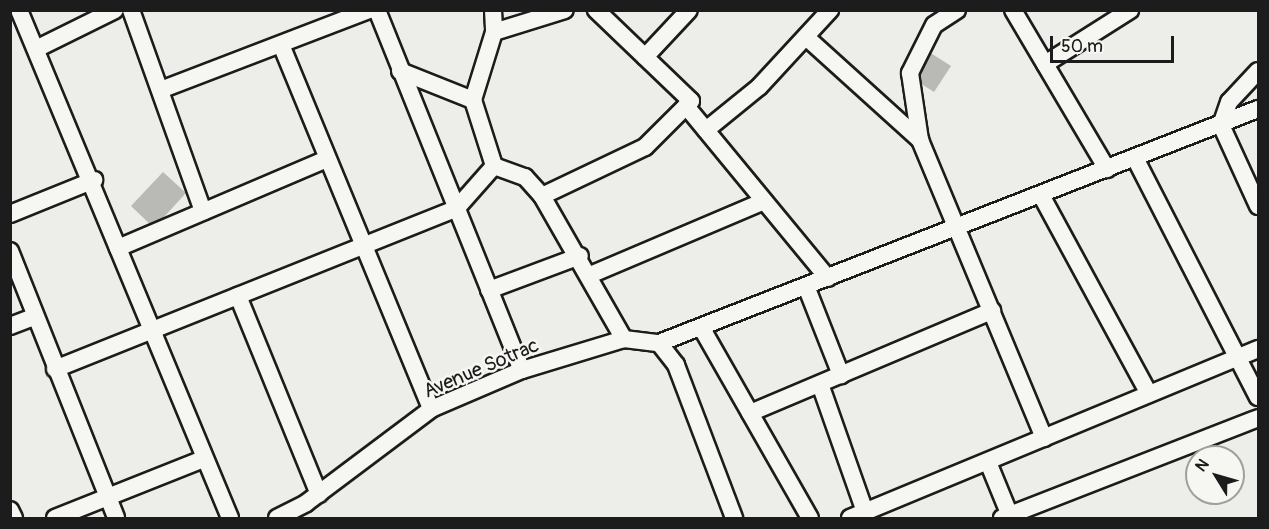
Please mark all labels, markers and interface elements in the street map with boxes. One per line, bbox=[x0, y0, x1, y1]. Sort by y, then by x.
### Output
scale bar bbox=[1053, 24, 1178, 62]
text: 50 m bbox=[1061, 35, 1103, 58]
street label: Avenue Sotrac bbox=[420, 333, 542, 403]
north arrow bbox=[1185, 445, 1245, 505]
text: N bbox=[1191, 455, 1213, 476]

